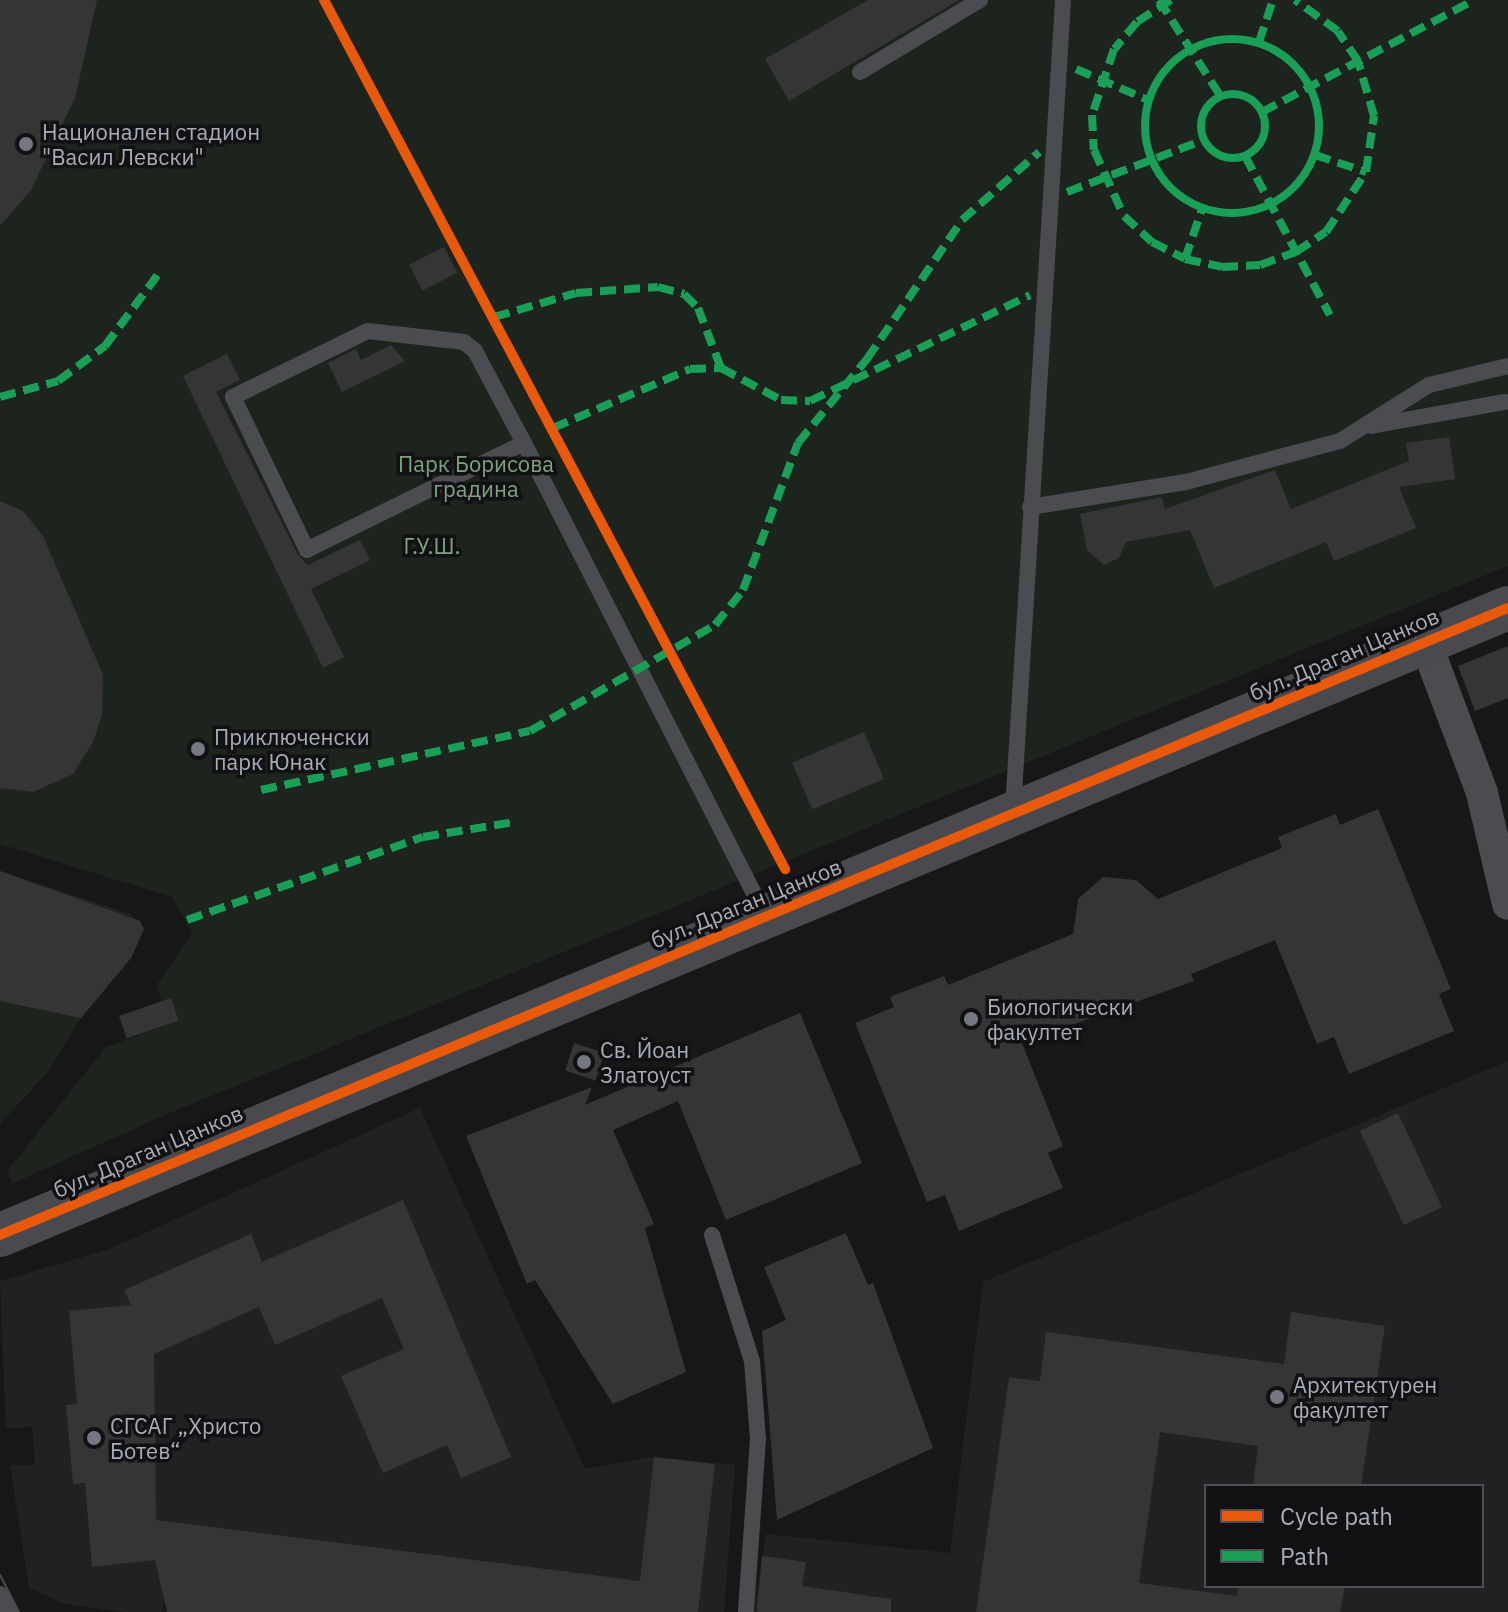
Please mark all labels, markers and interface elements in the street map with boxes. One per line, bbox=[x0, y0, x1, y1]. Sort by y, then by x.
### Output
place label: Национален стадион "Васил Левски" bbox=[42, 118, 260, 170]
marker: Национален стадион "Васил Левски" bbox=[17, 135, 35, 153]
park label: Парк Борисова градина bbox=[398, 450, 554, 502]
park label: Г.У.Ш. bbox=[404, 533, 460, 559]
street label: бул. Драган Цанков bbox=[1245, 602, 1443, 706]
place label: Приключенски парк Юнак bbox=[214, 723, 370, 774]
marker: Приключенски парк Юнак bbox=[189, 740, 207, 758]
street label: бул. Драган Цанков bbox=[647, 853, 845, 953]
place label: Биологически факултет bbox=[987, 993, 1133, 1044]
marker: Биологически факултет bbox=[962, 1010, 980, 1028]
place label: Св. Йоан Златоуст bbox=[600, 1036, 691, 1088]
marker: Св. Йоан Златоуст bbox=[575, 1053, 593, 1071]
street label: бул. Драган Цанков bbox=[49, 1099, 247, 1203]
place label: Архитектурен факултет bbox=[1293, 1371, 1437, 1422]
marker: Архитектурен факултет bbox=[1268, 1388, 1286, 1406]
place label: СГСАГ „Христо Ботев“ bbox=[110, 1412, 261, 1464]
marker: СГСАГ „Христо Ботев“ bbox=[85, 1429, 103, 1447]
legend bbox=[1204, 1484, 1484, 1588]
text: Cycle path bbox=[1280, 1500, 1393, 1532]
text: Path bbox=[1280, 1540, 1329, 1572]

